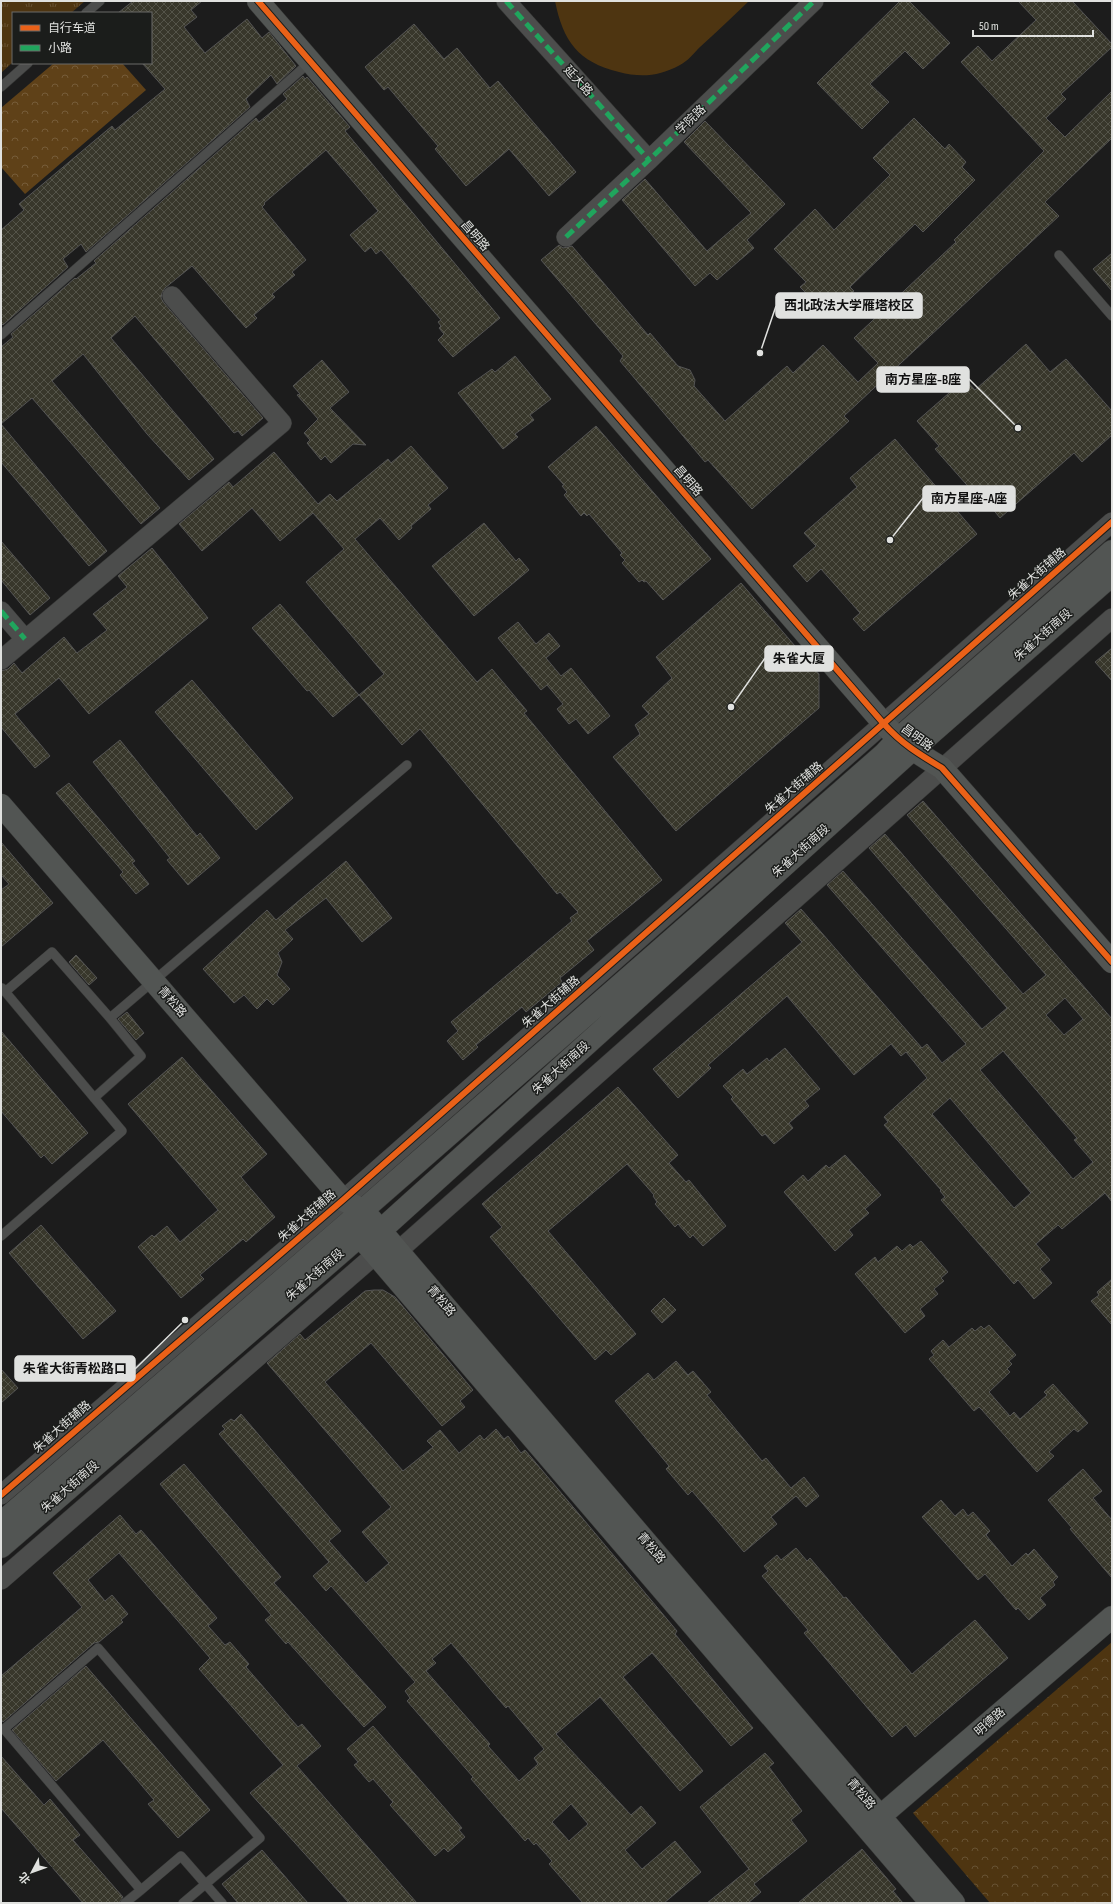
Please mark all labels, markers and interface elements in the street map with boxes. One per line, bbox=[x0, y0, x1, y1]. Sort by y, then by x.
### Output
legend bbox=[12, 12, 152, 64]
scale bar bbox=[973, 12, 1093, 38]
text: 50 m bbox=[979, 19, 999, 34]
text: 自行车道 bbox=[48, 21, 96, 36]
text: 小路 bbox=[48, 41, 72, 56]
street label: 延大路 bbox=[560, 63, 596, 99]
street label: 学院路 bbox=[673, 102, 709, 138]
street label: 昌明路 bbox=[458, 217, 492, 255]
callout: 西北政法大学雁塔校区 bbox=[776, 293, 922, 318]
text: 西北政法大学雁塔校区 bbox=[784, 298, 914, 314]
callout: 南方星座-B座 bbox=[877, 367, 969, 392]
text: 南方星座-B座 bbox=[885, 372, 961, 388]
street label: 昌明路 bbox=[671, 462, 705, 500]
callout: 南方星座-A座 bbox=[923, 486, 1015, 511]
text: 南方星座-A座 bbox=[931, 491, 1007, 507]
street label: 朱雀大街辅路 bbox=[1005, 545, 1069, 603]
street label: 朱雀大街南段 bbox=[1011, 606, 1075, 664]
callout: 朱雀大厦 bbox=[765, 646, 833, 671]
text: 朱雀大厦 bbox=[773, 651, 825, 667]
street label: 昌明路 bbox=[898, 721, 936, 755]
street label: 朱雀大街辅路 bbox=[762, 759, 826, 817]
street label: 朱雀大街南段 bbox=[769, 821, 833, 881]
street label: 朱雀大街辅路 bbox=[519, 973, 583, 1031]
street label: 青松路 bbox=[155, 983, 189, 1021]
street label: 朱雀大街南段 bbox=[529, 1038, 593, 1098]
street label: 朱雀大街辅路 bbox=[275, 1187, 339, 1245]
street label: 朱雀大街南段 bbox=[283, 1246, 347, 1304]
street label: 青松路 bbox=[424, 1282, 458, 1320]
callout: 朱雀大街青松路口 bbox=[15, 1356, 135, 1381]
text: 朱雀大街青松路口 bbox=[23, 1361, 127, 1377]
street label: 朱雀大街辅路 bbox=[30, 1398, 94, 1456]
street label: 朱雀大街南段 bbox=[38, 1458, 102, 1516]
street label: 青松路 bbox=[634, 1529, 668, 1567]
street label: 明德路 bbox=[971, 1705, 1009, 1739]
street label: 青松路 bbox=[844, 1775, 878, 1813]
north arrow bbox=[12, 1852, 52, 1892]
text: 北 bbox=[16, 1870, 33, 1887]

